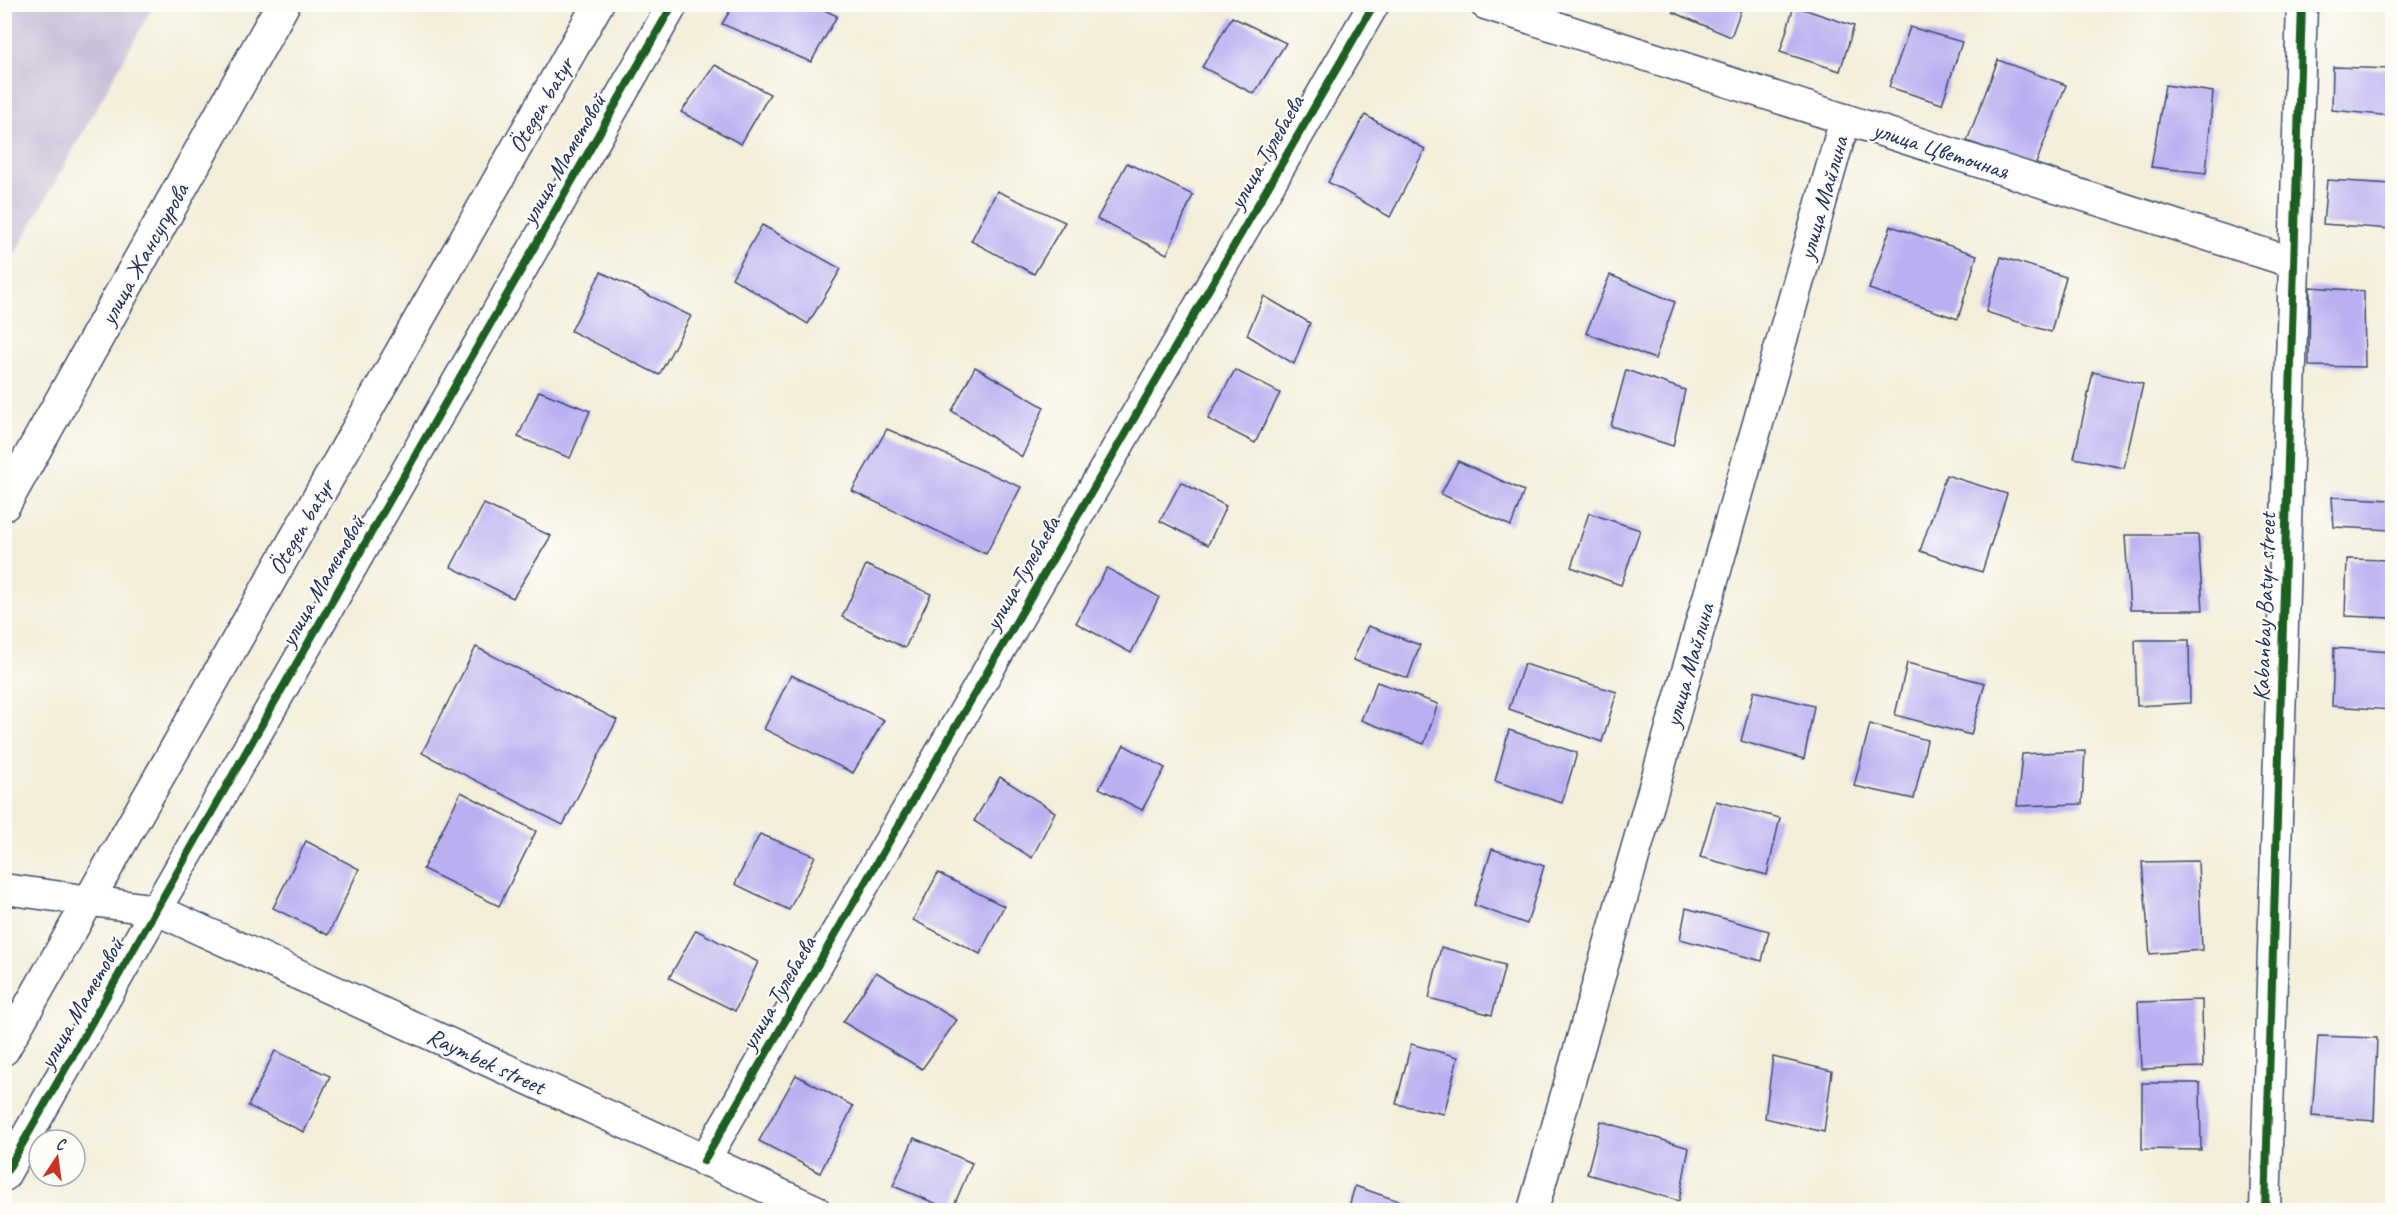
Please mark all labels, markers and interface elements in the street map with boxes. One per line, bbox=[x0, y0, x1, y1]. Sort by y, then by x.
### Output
street label: Ötegen batyr bbox=[502, 50, 582, 158]
street label: улица Маметовой bbox=[513, 87, 613, 231]
street label: улица Тулебаева bbox=[1220, 89, 1311, 216]
street label: улица Цветочная bbox=[1868, 113, 2014, 186]
street label: улица Майлина bbox=[1791, 131, 1855, 265]
street label: улица Жансугурова bbox=[92, 177, 196, 332]
street label: Ötegen batyr bbox=[262, 472, 342, 580]
street label: улица Маметовой bbox=[272, 509, 372, 653]
street label: улица Тулебаева bbox=[976, 510, 1067, 637]
street label: Kabanbay Batyr street bbox=[2246, 510, 2282, 702]
street label: улица Майлина bbox=[1657, 598, 1721, 732]
street label: улица Тулебаева bbox=[732, 930, 823, 1057]
street label: улица Маметовой bbox=[31, 931, 131, 1075]
street label: Raymbek street bbox=[422, 1021, 552, 1102]
north arrow bbox=[27, 1128, 87, 1188]
text: С bbox=[54, 1134, 68, 1155]

